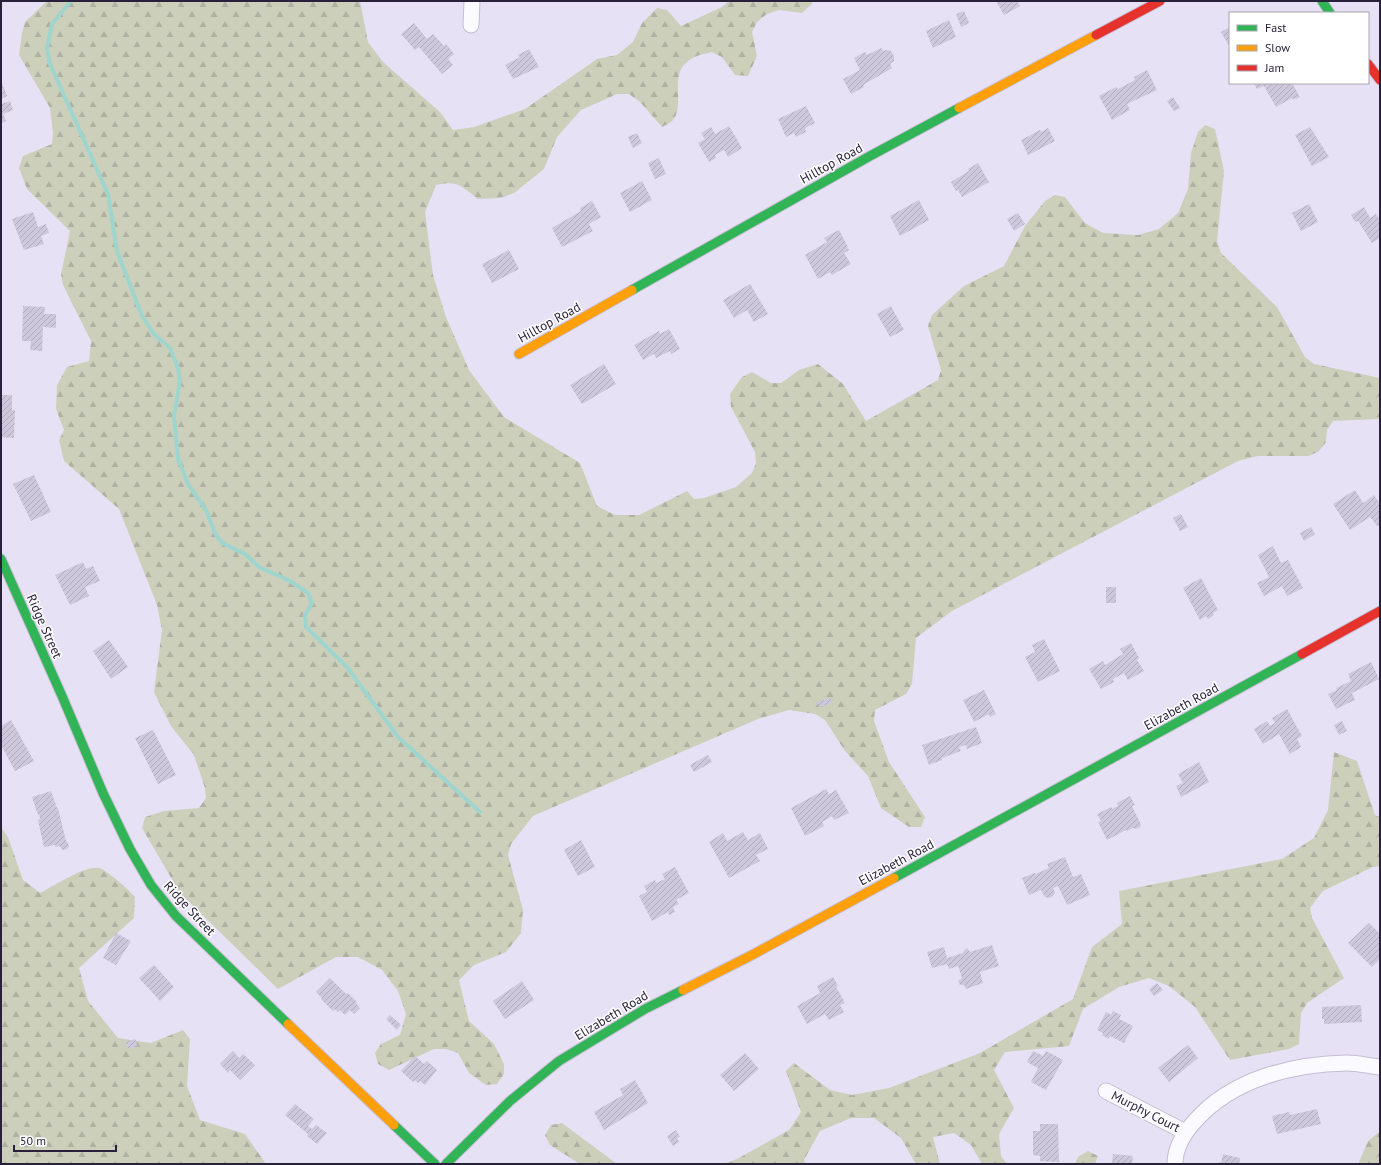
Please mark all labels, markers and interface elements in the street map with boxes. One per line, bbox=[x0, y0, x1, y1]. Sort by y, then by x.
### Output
legend bbox=[1229, 12, 1369, 84]
text: Fast bbox=[1265, 20, 1286, 35]
text: Slow bbox=[1265, 40, 1290, 55]
text: Jam bbox=[1264, 60, 1284, 75]
street label: Hilltop Road bbox=[797, 139, 866, 188]
street label: Hilltop Road bbox=[515, 298, 584, 347]
street label: Ridge Street bbox=[23, 591, 66, 661]
street label: Elizabeth Road bbox=[1141, 679, 1222, 734]
street label: Elizabeth Road bbox=[856, 836, 937, 889]
street label: Ridge Street bbox=[160, 878, 220, 940]
street label: Elizabeth Road bbox=[571, 987, 651, 1044]
street label: Murphy Court bbox=[1108, 1087, 1184, 1136]
scale bar bbox=[14, 1127, 116, 1153]
text: 50 m bbox=[20, 1133, 46, 1148]

